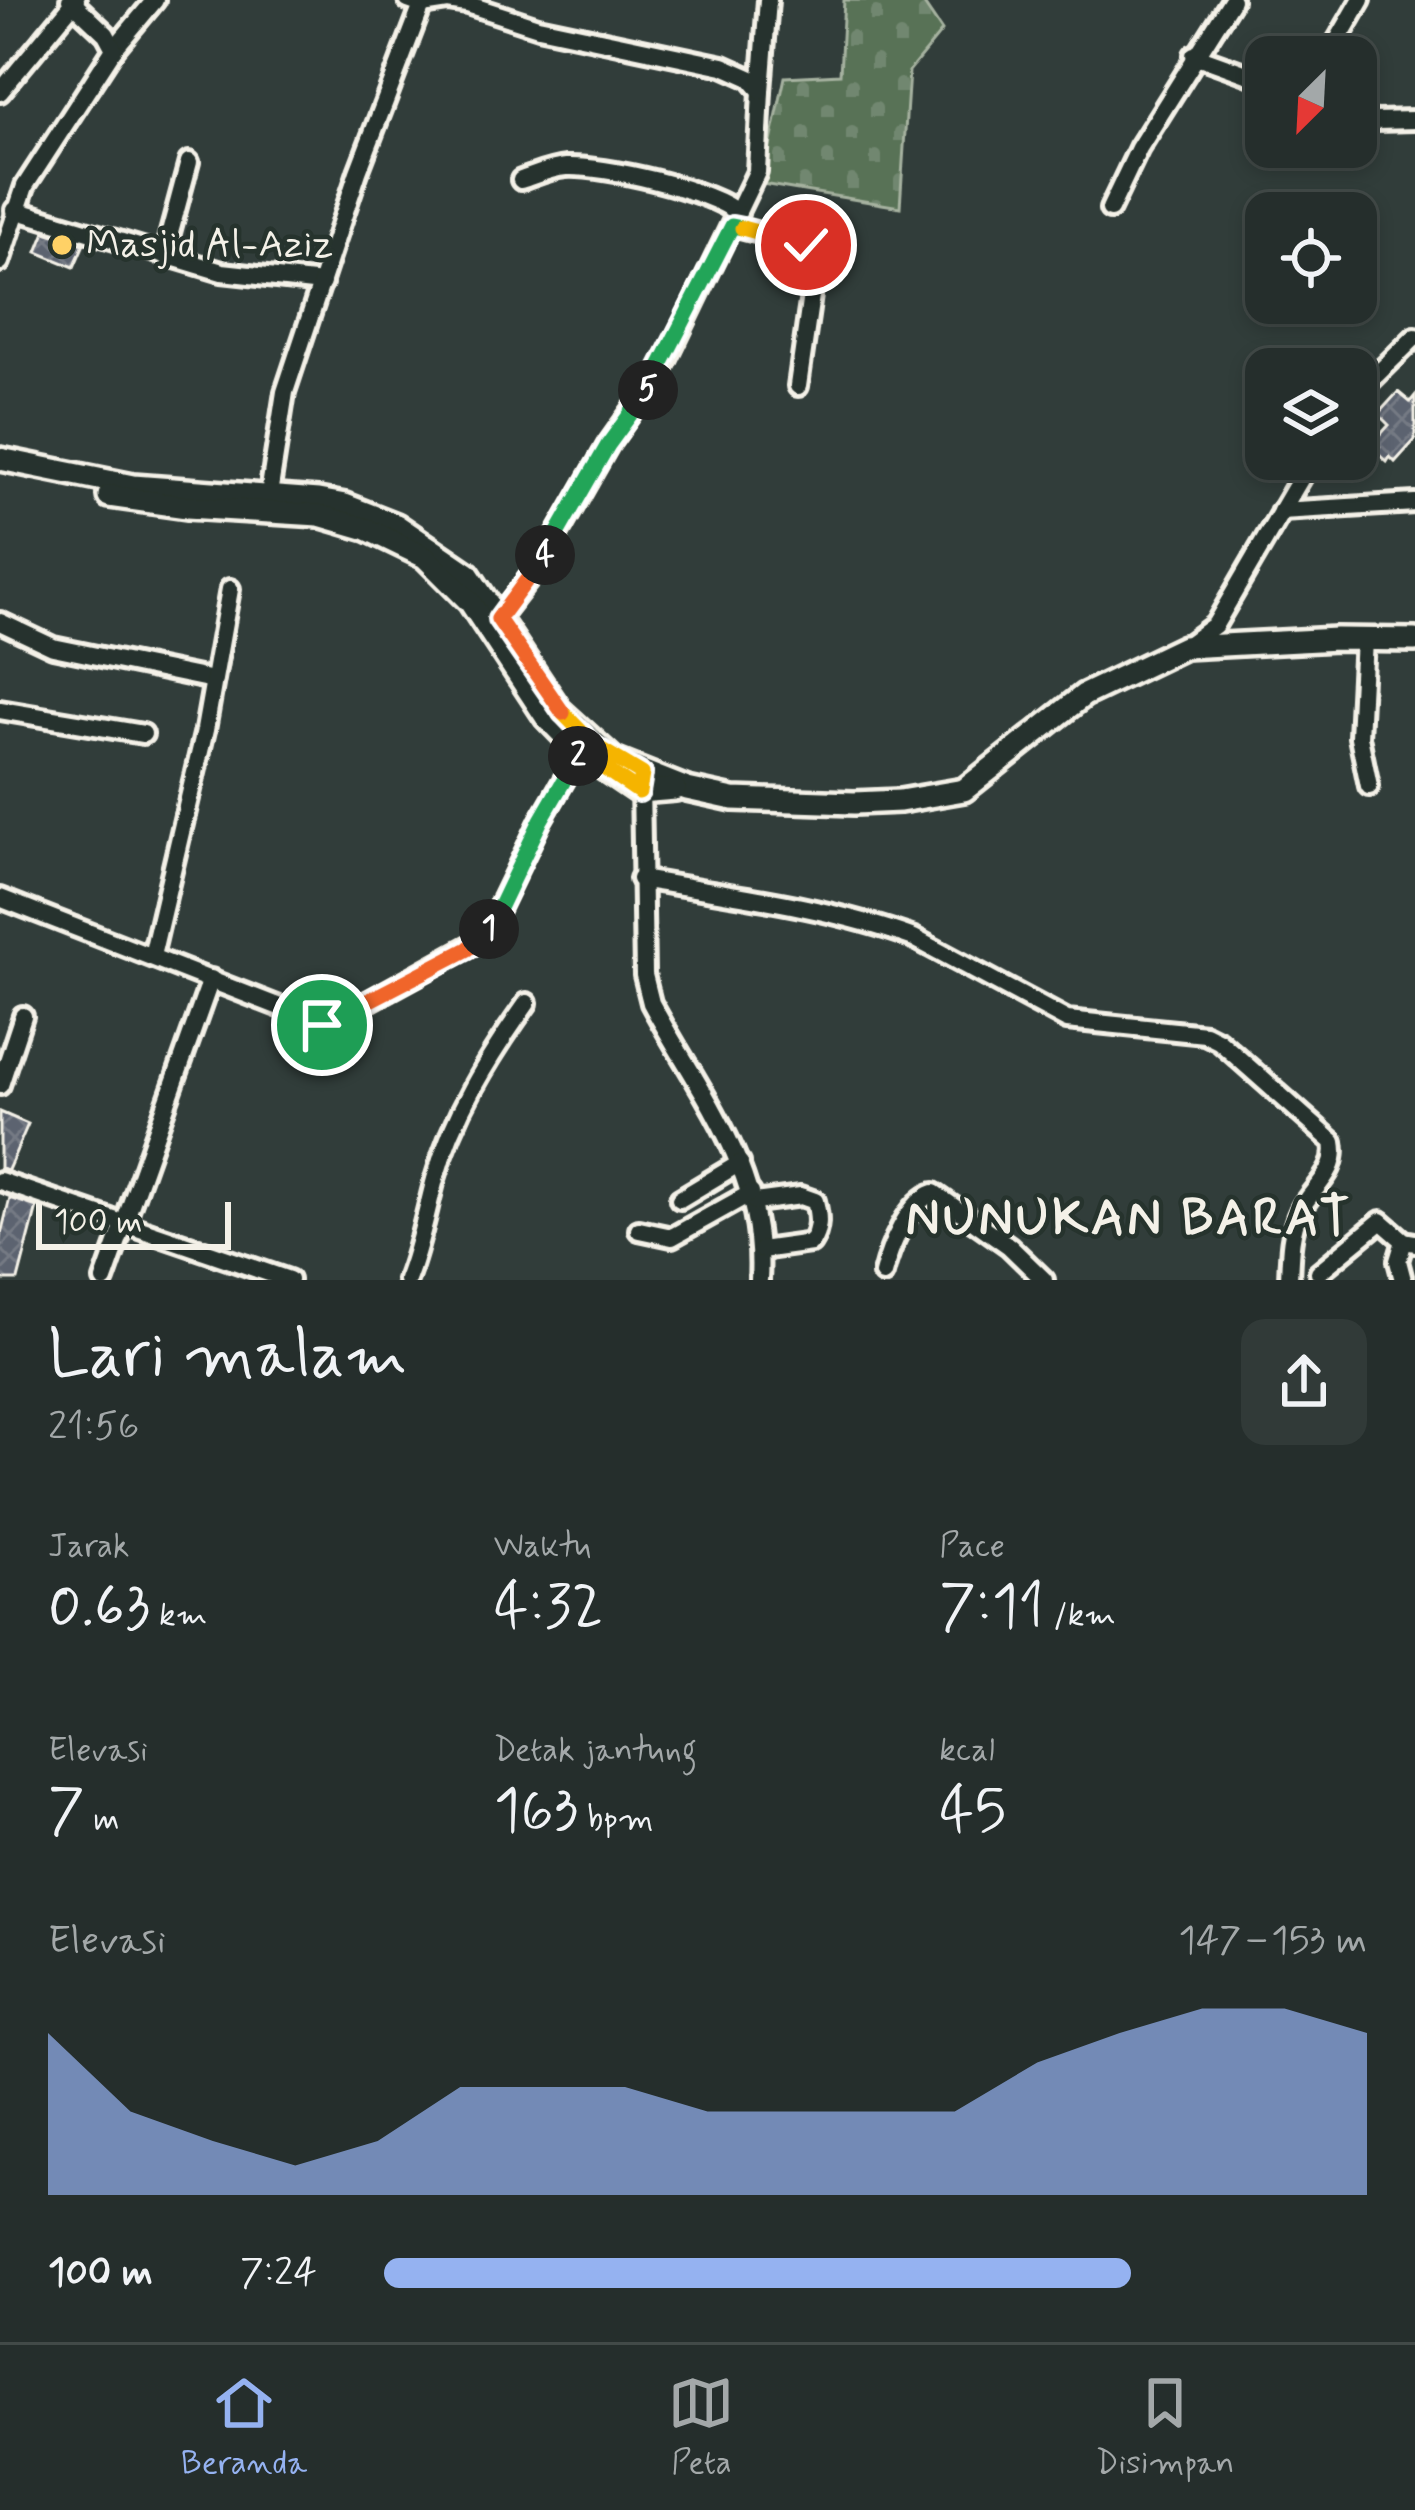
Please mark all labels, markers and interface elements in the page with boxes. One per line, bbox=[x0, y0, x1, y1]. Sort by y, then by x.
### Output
north arrow bbox=[1245, 36, 1377, 168]
map controls bbox=[1245, 36, 1377, 480]
button: locate bbox=[1245, 192, 1377, 324]
pin bbox=[755, 194, 857, 296]
icon: check bbox=[773, 212, 839, 278]
place label: Masjid Al-Aziz bbox=[86, 220, 333, 271]
marker: Masjid Al-Aziz bbox=[49, 232, 75, 258]
button: layers bbox=[1245, 348, 1377, 480]
pin: 5 bbox=[618, 360, 678, 420]
text: 5 bbox=[638, 368, 658, 412]
pin: 4 bbox=[515, 525, 575, 585]
text: 4 bbox=[535, 533, 555, 577]
pin: 2 bbox=[548, 726, 608, 786]
text: 2 bbox=[570, 734, 586, 778]
pin: 1 bbox=[459, 899, 519, 959]
text: 1 bbox=[482, 907, 496, 951]
pin bbox=[271, 974, 373, 1076]
icon: arrive bbox=[289, 992, 355, 1058]
district label: NUNUKAN BARAT bbox=[906, 1187, 1352, 1253]
scale bar bbox=[36, 1196, 231, 1249]
text: 100 m bbox=[54, 1201, 143, 1245]
text: Lari malam bbox=[48, 1314, 408, 1400]
button: share bbox=[1241, 1319, 1367, 1445]
text: 21:56 bbox=[48, 1402, 139, 1453]
text: Jarak bbox=[48, 1525, 129, 1569]
text: Waktu bbox=[494, 1525, 591, 1569]
text: Pace bbox=[939, 1525, 1005, 1569]
text: 0.63 bbox=[48, 1569, 150, 1648]
text: 4:32 bbox=[494, 1569, 603, 1648]
text: 7:11 bbox=[939, 1569, 1044, 1648]
text: km bbox=[150, 1594, 207, 1638]
text: /km bbox=[1044, 1594, 1116, 1638]
text: Elevasi bbox=[48, 1729, 148, 1773]
text: Detak jantung bbox=[494, 1729, 697, 1773]
text: kcal bbox=[939, 1729, 995, 1773]
text: 7 bbox=[48, 1773, 84, 1852]
text: 163 bbox=[494, 1773, 578, 1852]
text: 45 bbox=[939, 1773, 1006, 1852]
text: m bbox=[84, 1798, 120, 1842]
text: bpm bbox=[578, 1798, 654, 1842]
text: Elevasi bbox=[48, 1916, 166, 1967]
text: 147–153 m bbox=[1178, 1916, 1367, 1967]
text: 100 m bbox=[48, 2248, 153, 2299]
text: 7:24 bbox=[240, 2248, 317, 2299]
tab: Beranda bbox=[181, 2370, 307, 2486]
tab: Peta bbox=[668, 2370, 734, 2486]
tab: Disimpan bbox=[1096, 2370, 1234, 2486]

